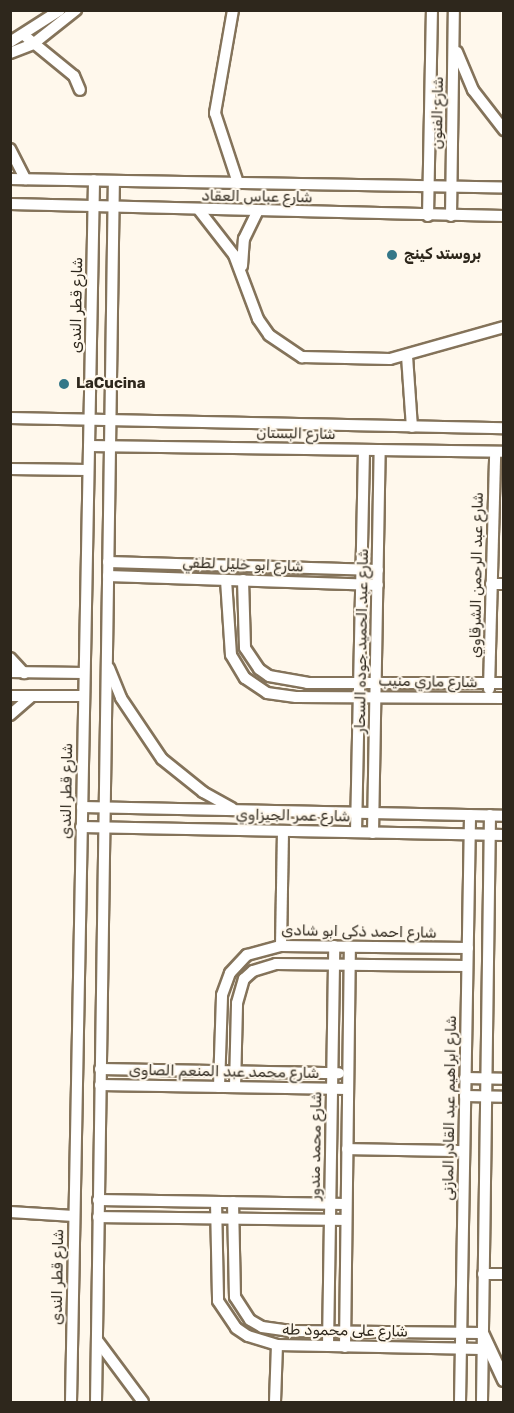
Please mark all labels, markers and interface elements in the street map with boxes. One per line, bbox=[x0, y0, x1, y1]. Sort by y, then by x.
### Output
street label: شارع الفنون bbox=[428, 76, 448, 150]
street label: شارع عباس العقاد bbox=[201, 187, 313, 207]
place label: بروستد كينج bbox=[404, 246, 481, 264]
marker: بروستد كينج bbox=[385, 248, 399, 262]
street label: شارع قطر الندى bbox=[67, 257, 87, 353]
place label: LaCucina bbox=[76, 375, 146, 393]
marker: LaCucina bbox=[57, 377, 71, 391]
street label: شارع البستان bbox=[256, 424, 336, 444]
street label: شارع عبد الرحمن الشرقاوي bbox=[467, 492, 487, 658]
street label: شارع عبد الحميد جوده السحار bbox=[351, 548, 373, 734]
street label: شارع ابو خليل لطفي bbox=[182, 554, 304, 576]
street label: شارع ماري منيب bbox=[378, 672, 478, 692]
street label: شارع قطر الندى bbox=[57, 743, 77, 839]
street label: شارع عمر الجيزاوي bbox=[235, 806, 351, 826]
street label: شارع احمد ذكى ابو شادى bbox=[281, 922, 437, 942]
street label: شارع ابراهيم عبد القادر المازنى bbox=[439, 1015, 461, 1201]
street label: شارع محمد عبد المنعم الصاوى bbox=[129, 1061, 319, 1083]
street label: شارع محمد مندور bbox=[306, 1091, 326, 1201]
street label: شارع قطر الندى bbox=[48, 1229, 68, 1325]
street label: شارع على محمود طه bbox=[282, 1321, 408, 1341]

